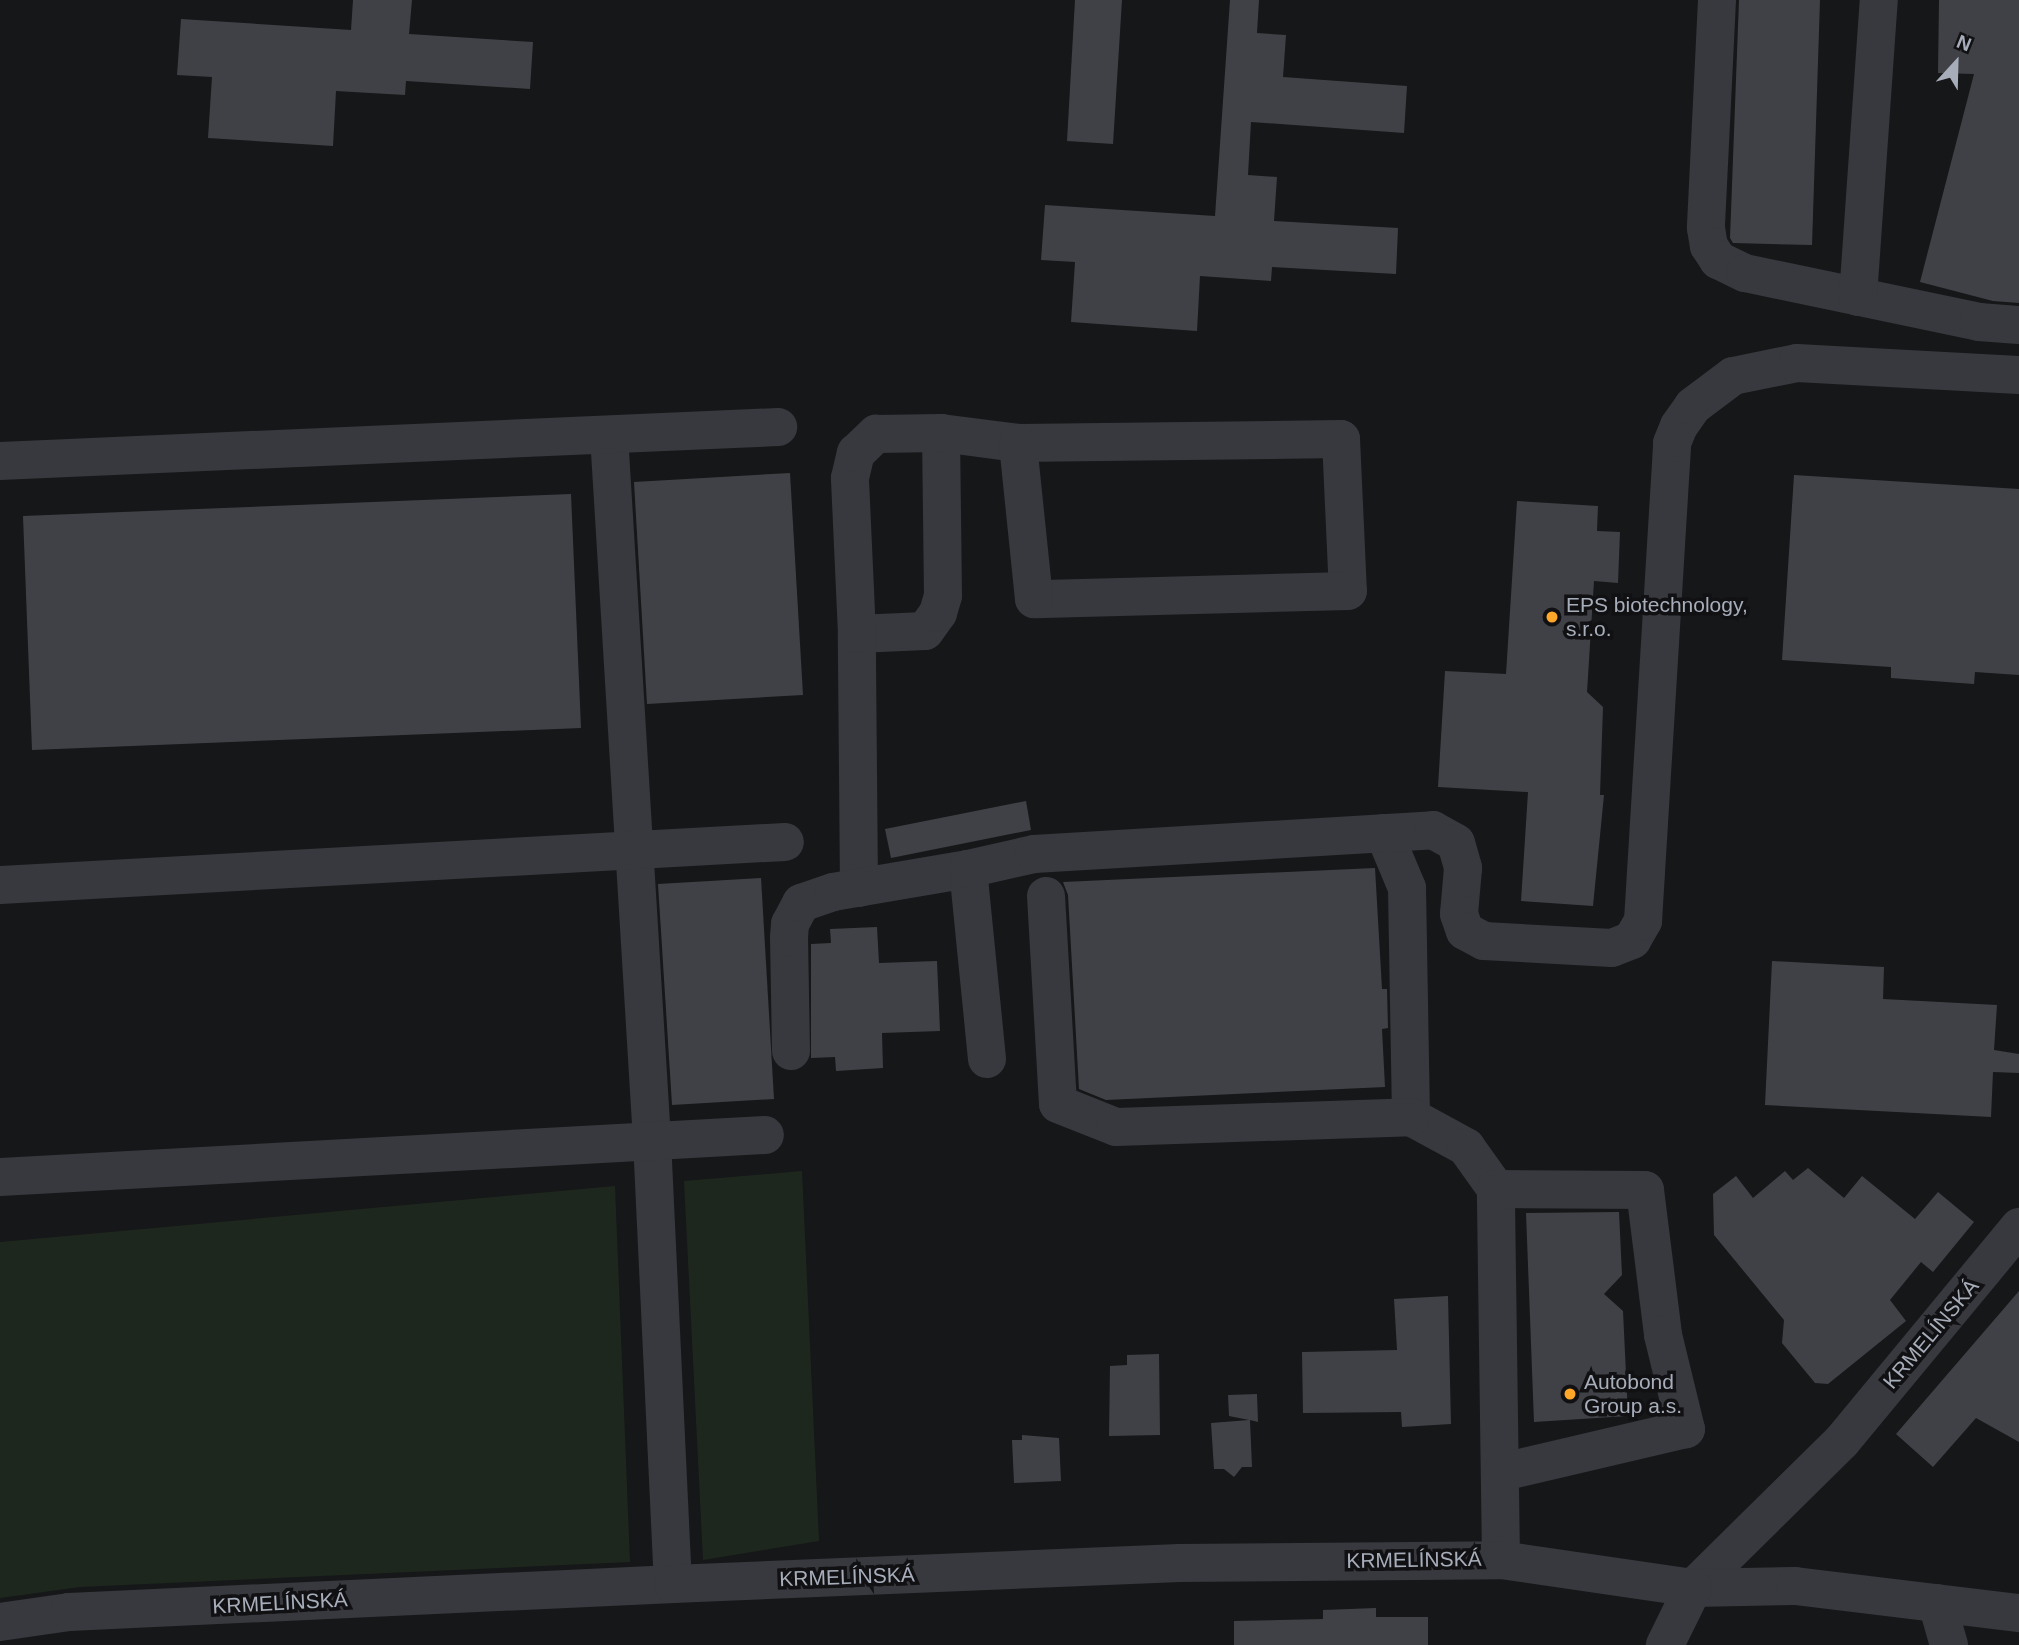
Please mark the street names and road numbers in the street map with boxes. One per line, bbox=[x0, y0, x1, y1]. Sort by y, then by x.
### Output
street label: KRMELÍNSKÁ bbox=[1878, 1274, 1984, 1394]
street label: KRMELÍNSKÁ bbox=[1346, 1546, 1482, 1574]
street label: KRMELÍNSKÁ bbox=[779, 1562, 915, 1592]
street label: KRMELÍNSKÁ bbox=[212, 1587, 348, 1619]

